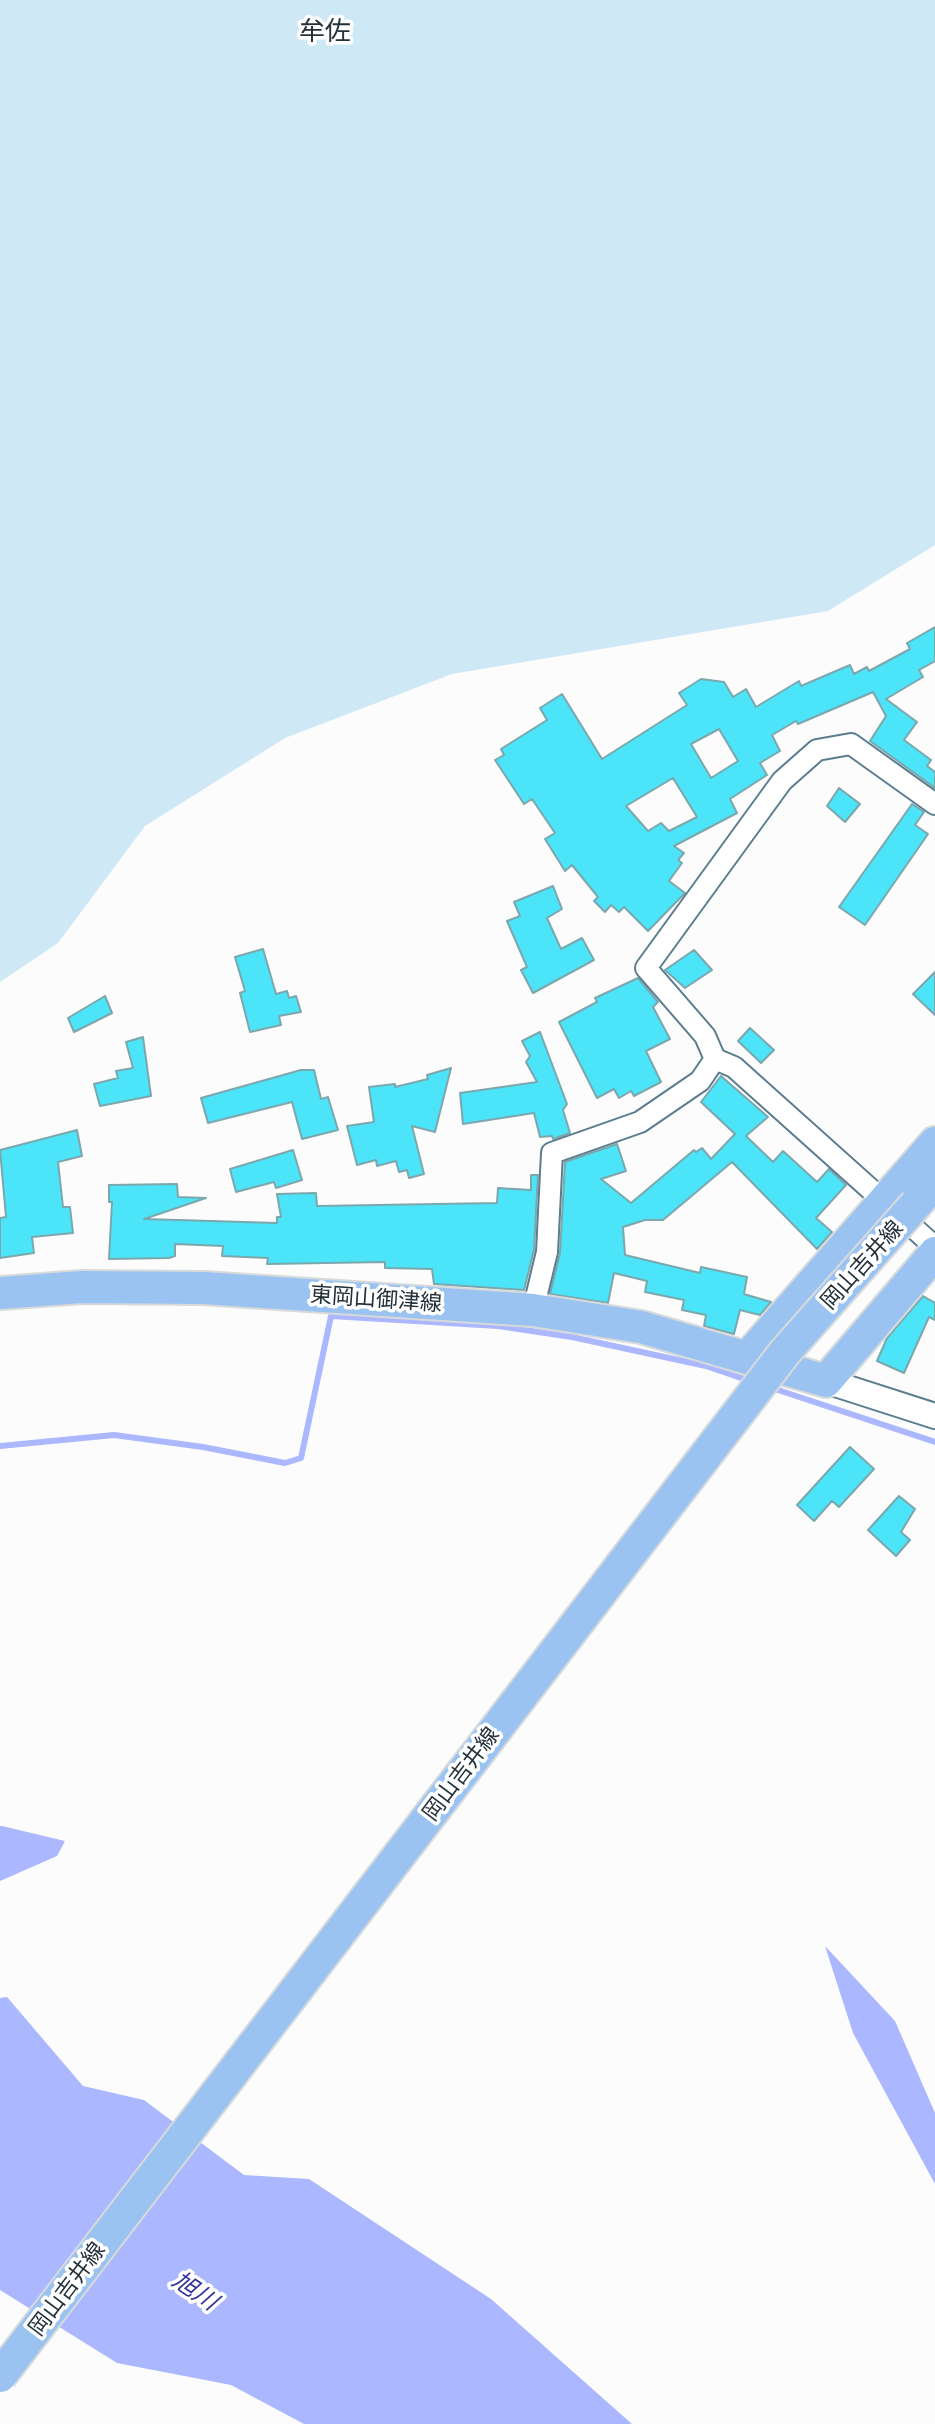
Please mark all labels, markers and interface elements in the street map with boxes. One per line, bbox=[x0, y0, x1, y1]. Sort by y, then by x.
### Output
district label: 牟佐 bbox=[299, 16, 351, 48]
street label: 岡山吉井線 bbox=[815, 1215, 909, 1315]
street label: 東岡山御津線 bbox=[309, 1281, 443, 1317]
street label: 岡山吉井線 bbox=[417, 1722, 505, 1826]
street label: 岡山吉井線 bbox=[23, 2237, 111, 2341]
water label: 旭川 bbox=[167, 2266, 223, 2316]

